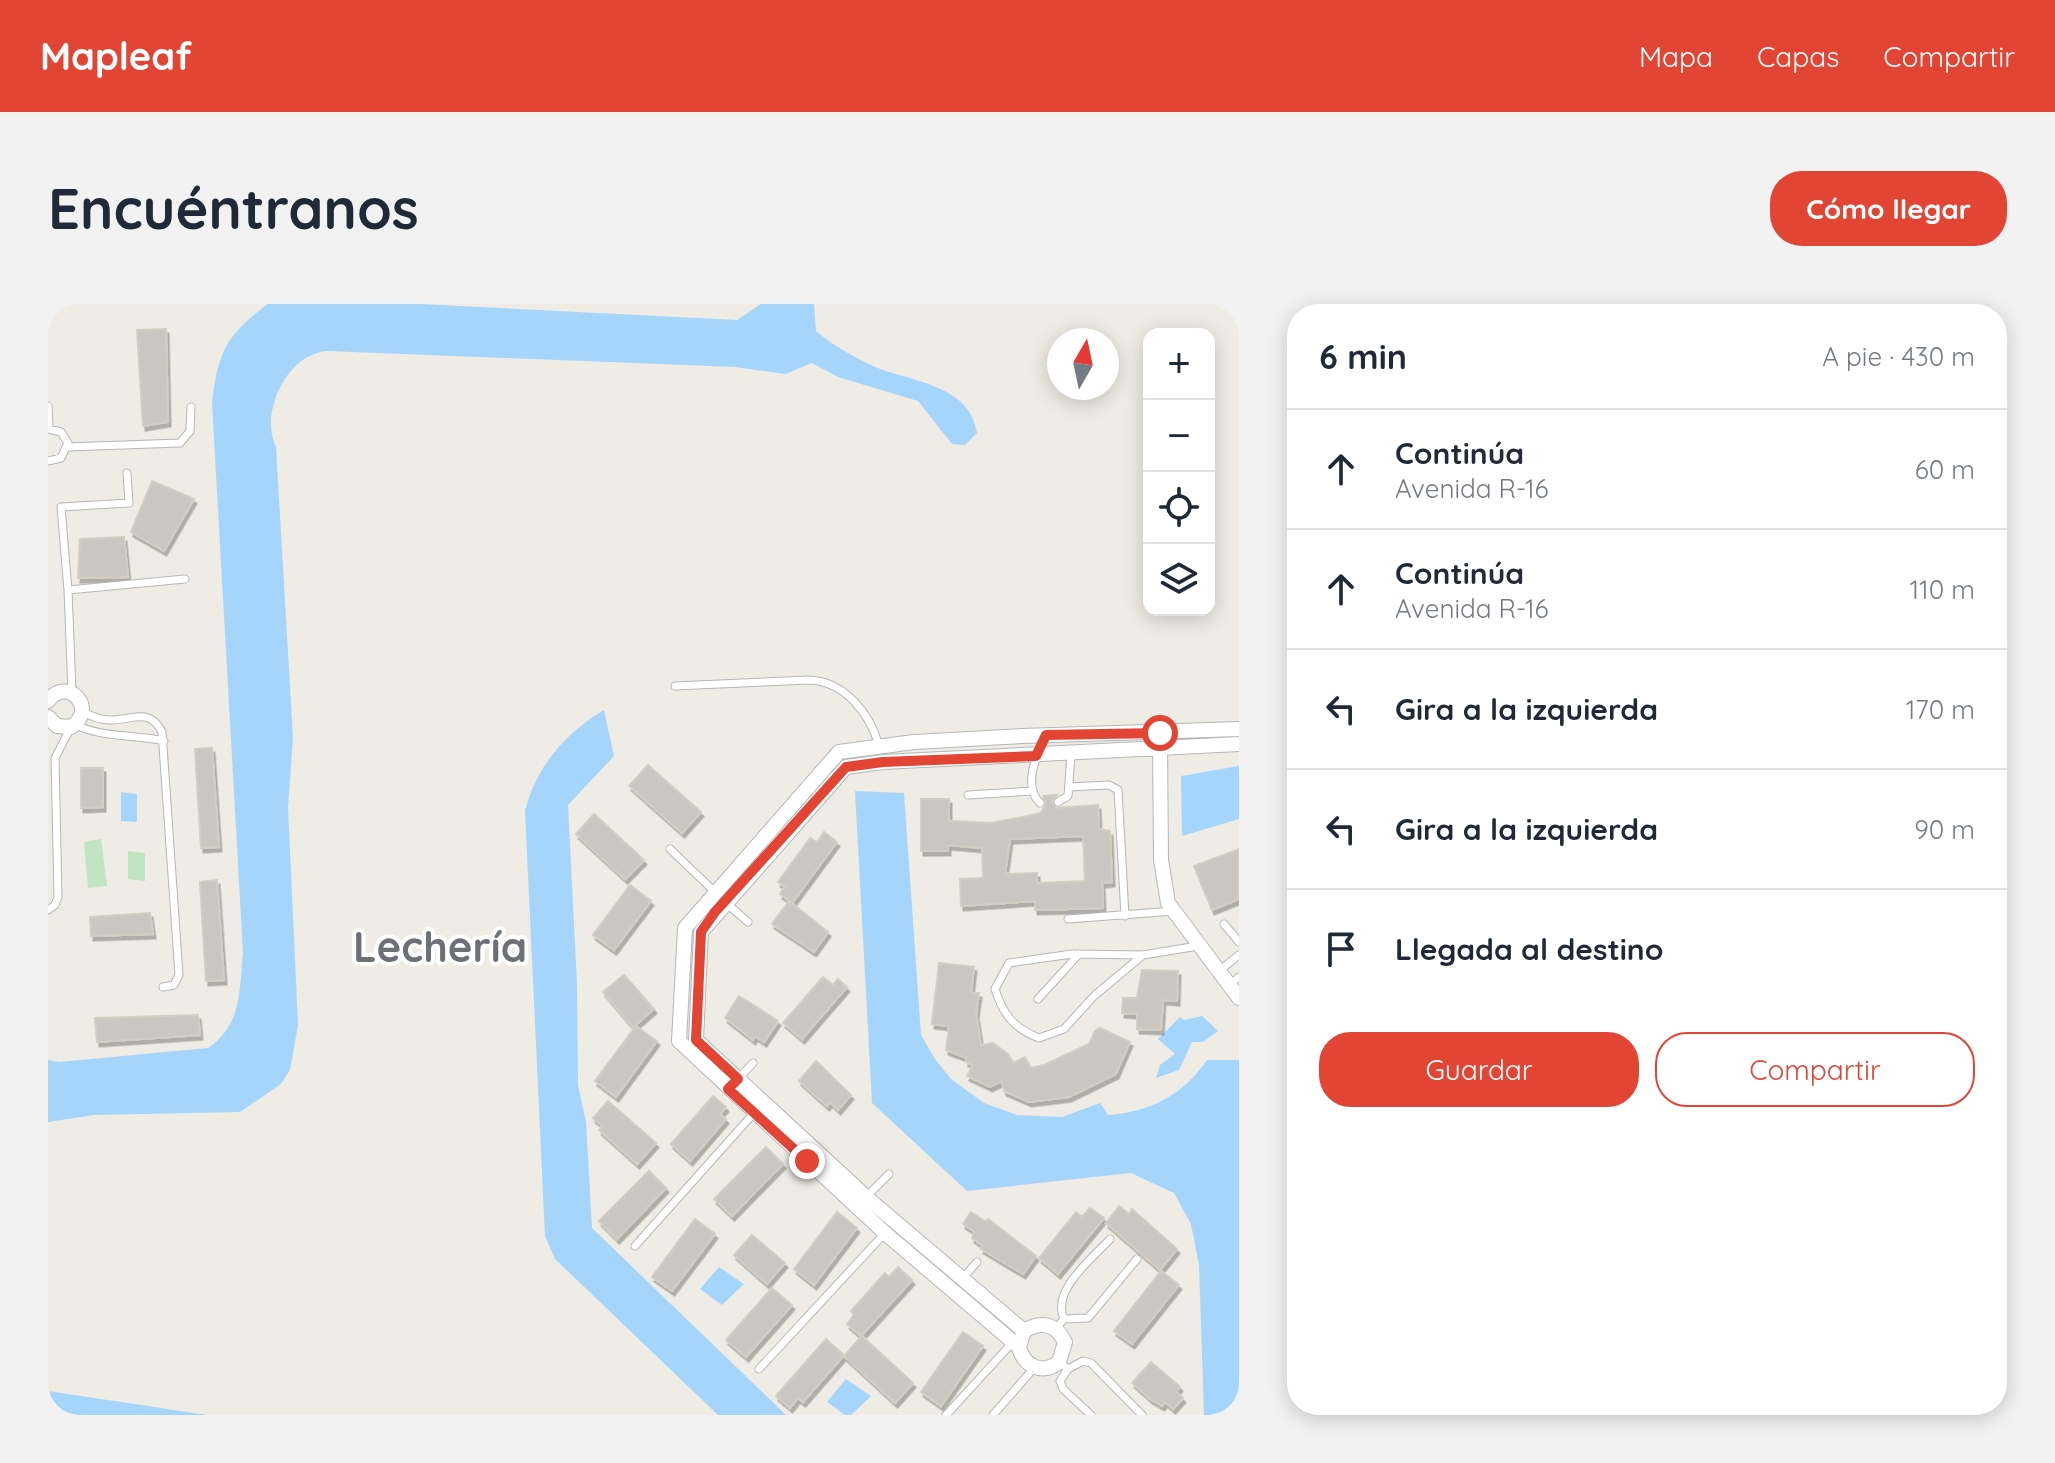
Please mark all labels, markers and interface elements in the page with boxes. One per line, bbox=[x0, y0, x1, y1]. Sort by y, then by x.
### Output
text: Mapleaf bbox=[40, 32, 192, 80]
text: Mapa bbox=[1639, 39, 1713, 74]
text: Capas bbox=[1757, 39, 1839, 74]
text: Compartir bbox=[1883, 39, 2015, 74]
button: Cómo llegar bbox=[1770, 171, 2007, 246]
text: Encuéntranos bbox=[48, 173, 419, 243]
north arrow bbox=[1047, 328, 1119, 400]
map controls bbox=[1143, 328, 1215, 616]
button: + bbox=[1143, 328, 1215, 400]
text: 6 min bbox=[1319, 335, 1407, 378]
text: A pie · 430 m bbox=[1822, 340, 1975, 373]
button: − bbox=[1143, 400, 1215, 472]
text: Continúa bbox=[1395, 434, 1524, 472]
icon: ahead bbox=[1319, 447, 1363, 491]
text: 60 m bbox=[1915, 453, 1975, 486]
button: locate bbox=[1143, 472, 1215, 544]
text: Avenida R-16 bbox=[1395, 472, 1549, 505]
button: layers bbox=[1143, 544, 1215, 616]
text: Continúa bbox=[1395, 554, 1524, 592]
icon: ahead bbox=[1319, 567, 1363, 611]
text: 110 m bbox=[1909, 573, 1975, 606]
text: Avenida R-16 bbox=[1395, 592, 1549, 625]
icon: left bbox=[1319, 687, 1363, 731]
text: Gira a la izquierda bbox=[1395, 690, 1658, 728]
text: 170 m bbox=[1906, 693, 1975, 726]
route start bbox=[1142, 715, 1178, 751]
icon: left bbox=[1319, 807, 1363, 851]
text: Gira a la izquierda bbox=[1395, 810, 1658, 848]
text: 90 m bbox=[1914, 813, 1975, 846]
district label: Lechería bbox=[353, 920, 527, 973]
icon: arrive bbox=[1319, 927, 1363, 971]
text: Llegada al destino bbox=[1395, 930, 1663, 968]
button: Guardar bbox=[1319, 1032, 1639, 1107]
button: Compartir bbox=[1655, 1032, 1975, 1107]
route end bbox=[789, 1143, 825, 1179]

